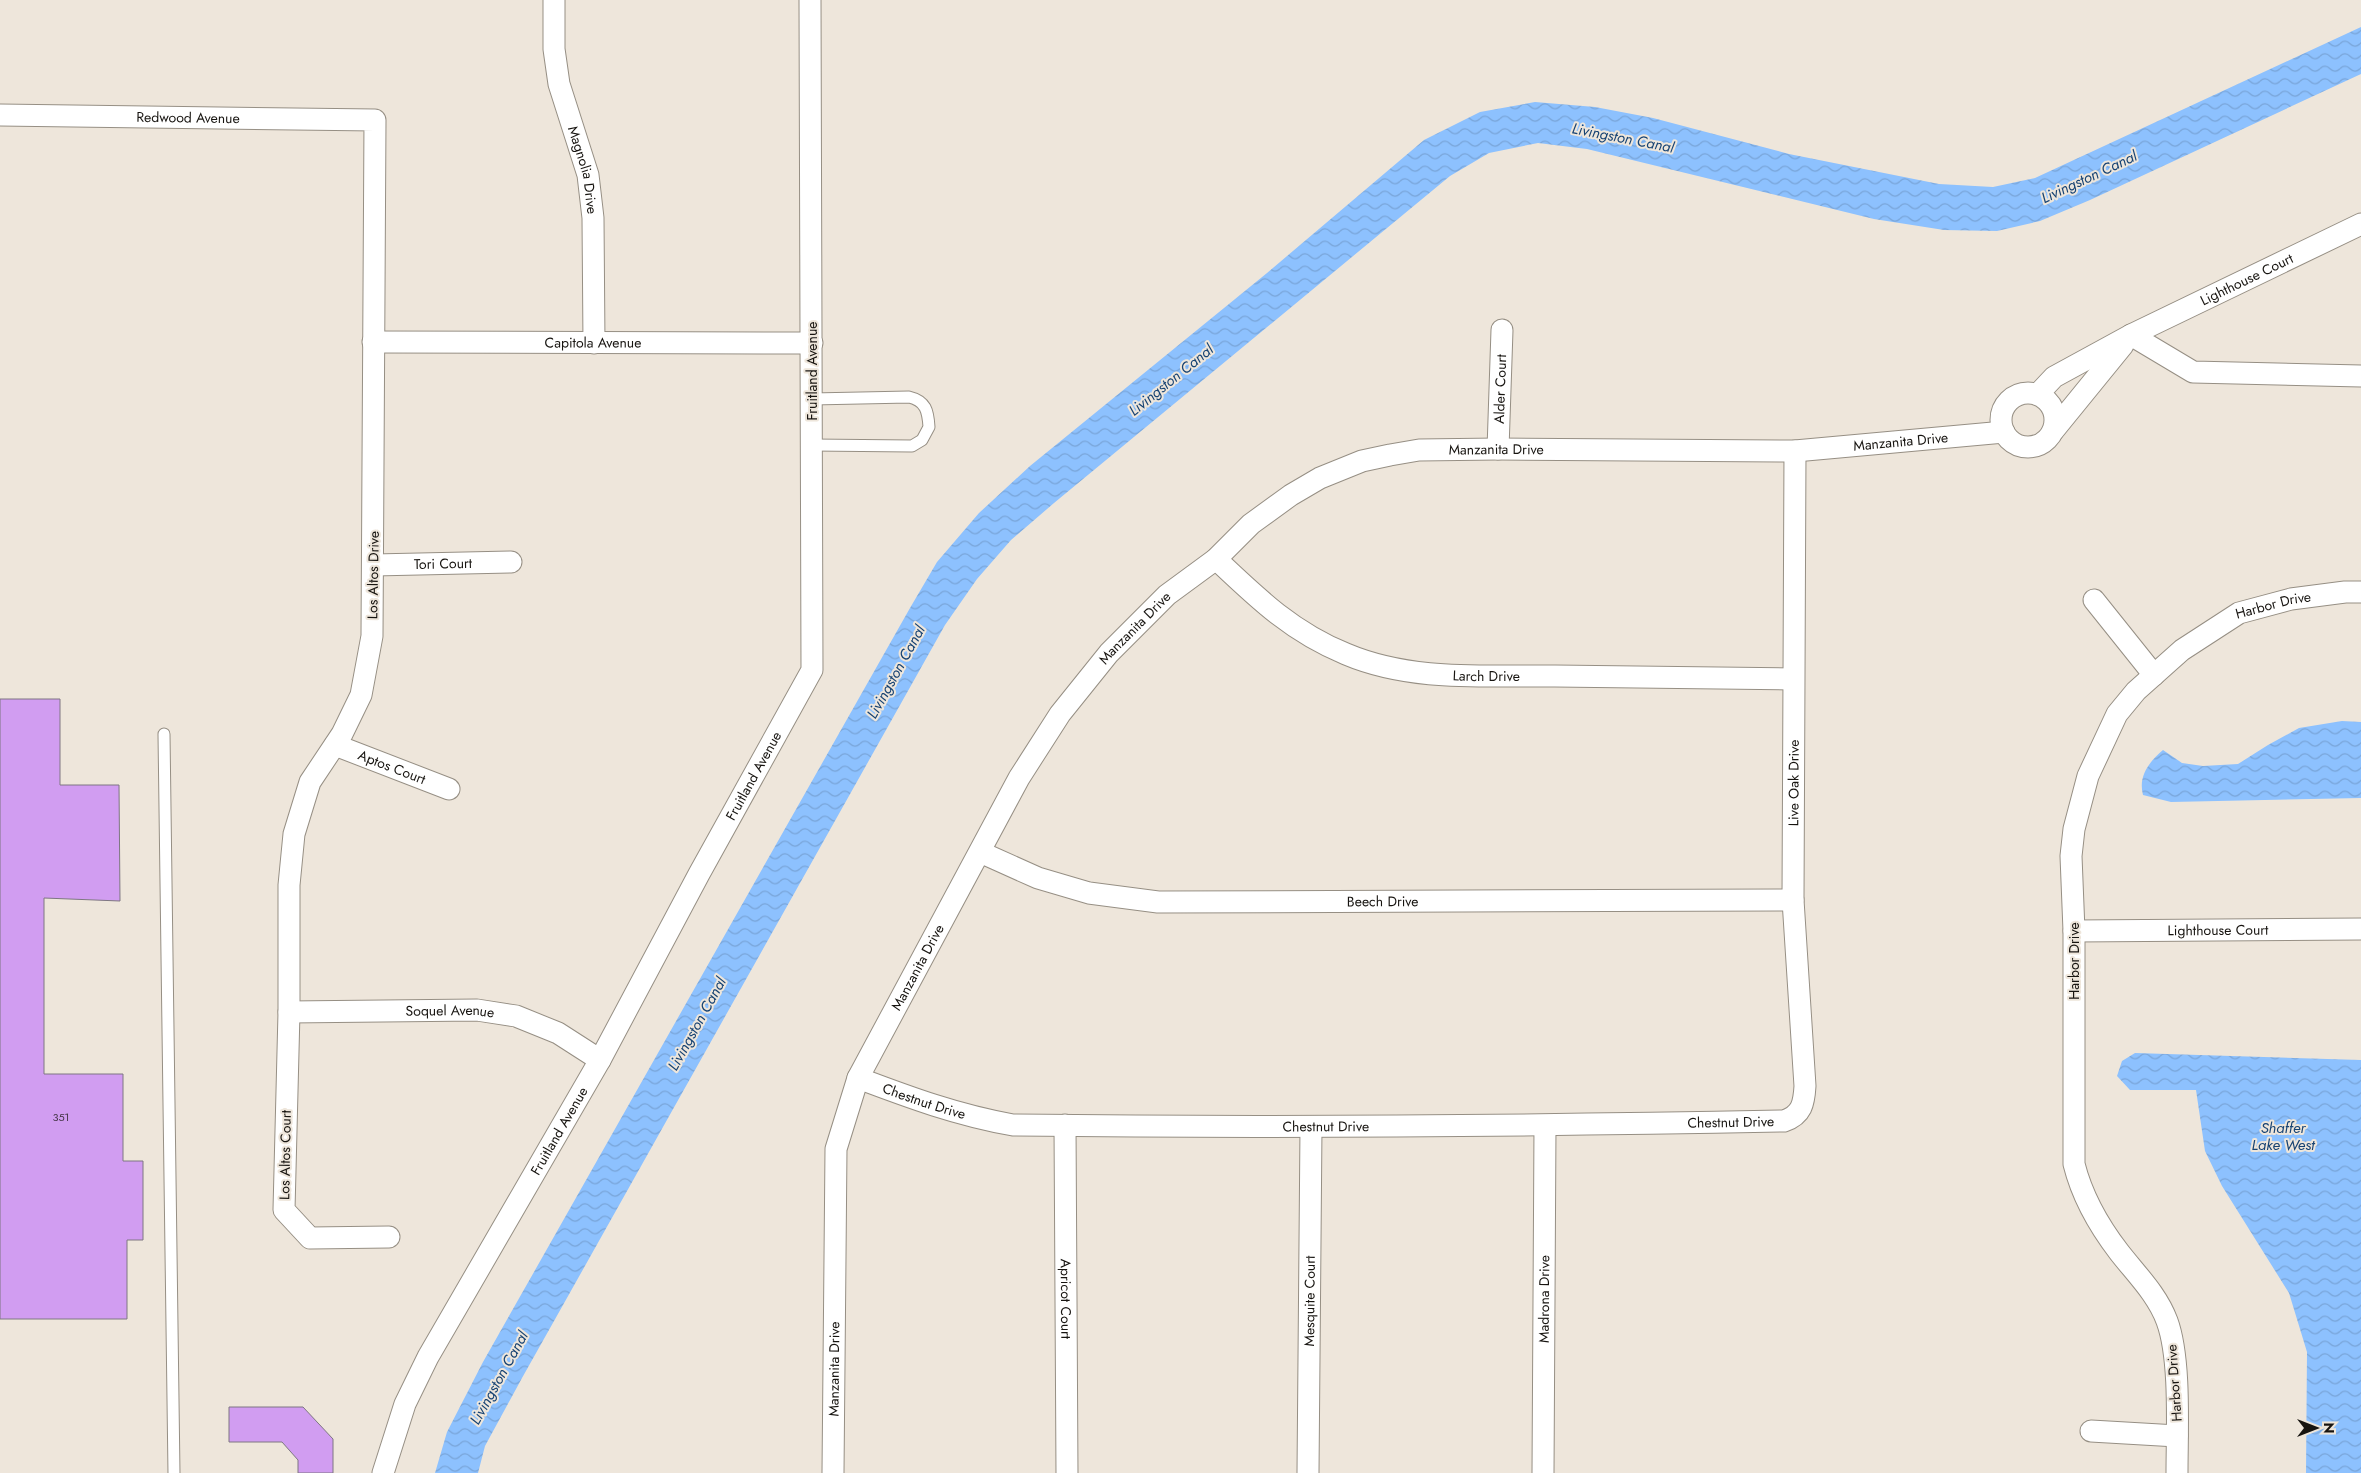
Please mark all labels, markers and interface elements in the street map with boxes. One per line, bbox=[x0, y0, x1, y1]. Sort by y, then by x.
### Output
street label: Redwood Avenue bbox=[136, 107, 240, 128]
water label: Livingston Canal bbox=[1570, 117, 1677, 159]
street label: Magnolia Drive bbox=[563, 123, 602, 215]
water label: Livingston Canal bbox=[2037, 145, 2141, 209]
street label: Lighthouse Court bbox=[2197, 248, 2297, 310]
street label: Fruitland Avenue bbox=[802, 322, 822, 420]
street label: Capitola Avenue bbox=[545, 332, 641, 353]
water label: Livingston Canal bbox=[1124, 338, 1219, 421]
street label: Alder Court bbox=[1489, 353, 1511, 424]
street label: Manzanita Drive bbox=[1853, 427, 1949, 456]
street label: Manzanita Drive bbox=[1449, 439, 1544, 460]
street label: Los Altos Drive bbox=[362, 531, 384, 619]
street label: Tori Court bbox=[414, 553, 473, 574]
street label: Manzanita Drive bbox=[1094, 587, 1175, 668]
street label: Harbor Drive bbox=[2233, 587, 2312, 624]
water label: Livingston Canal bbox=[861, 621, 931, 723]
street label: Larch Drive bbox=[1452, 665, 1520, 686]
street label: Fruitland Avenue bbox=[721, 728, 786, 824]
street label: Live Oak Drive bbox=[1783, 740, 1804, 826]
street label: Aptos Court bbox=[355, 745, 429, 789]
street label: Beech Drive bbox=[1347, 891, 1419, 911]
street label: Lighthouse Court bbox=[2167, 920, 2269, 940]
street label: Manzanita Drive bbox=[886, 921, 949, 1014]
street label: Harbor Drive bbox=[2064, 922, 2084, 1000]
water label: Livingston Canal bbox=[662, 973, 732, 1075]
street label: Soquel Avenue bbox=[405, 1000, 496, 1023]
street label: Chestnut Drive bbox=[880, 1078, 968, 1124]
street label: Fruitland Avenue bbox=[525, 1083, 592, 1179]
house number: 351 bbox=[52, 1109, 70, 1125]
street label: Los Altos Court bbox=[274, 1109, 296, 1200]
street label: Chestnut Drive bbox=[1687, 1111, 1774, 1133]
street label: Chestnut Drive bbox=[1282, 1116, 1369, 1136]
water label: Shaffer Lake West bbox=[2251, 1117, 2316, 1156]
street label: Mesquite Court bbox=[1299, 1255, 1320, 1346]
street label: Madrona Drive bbox=[1534, 1255, 1554, 1343]
street label: Apricot Court bbox=[1056, 1259, 1076, 1340]
street label: Manzanita Drive bbox=[824, 1321, 844, 1417]
water label: Livingston Canal bbox=[464, 1327, 534, 1429]
street label: Harbor Drive bbox=[2161, 1344, 2187, 1422]
north arrow bbox=[2291, 1403, 2341, 1453]
text: N bbox=[2319, 1422, 2339, 1434]

